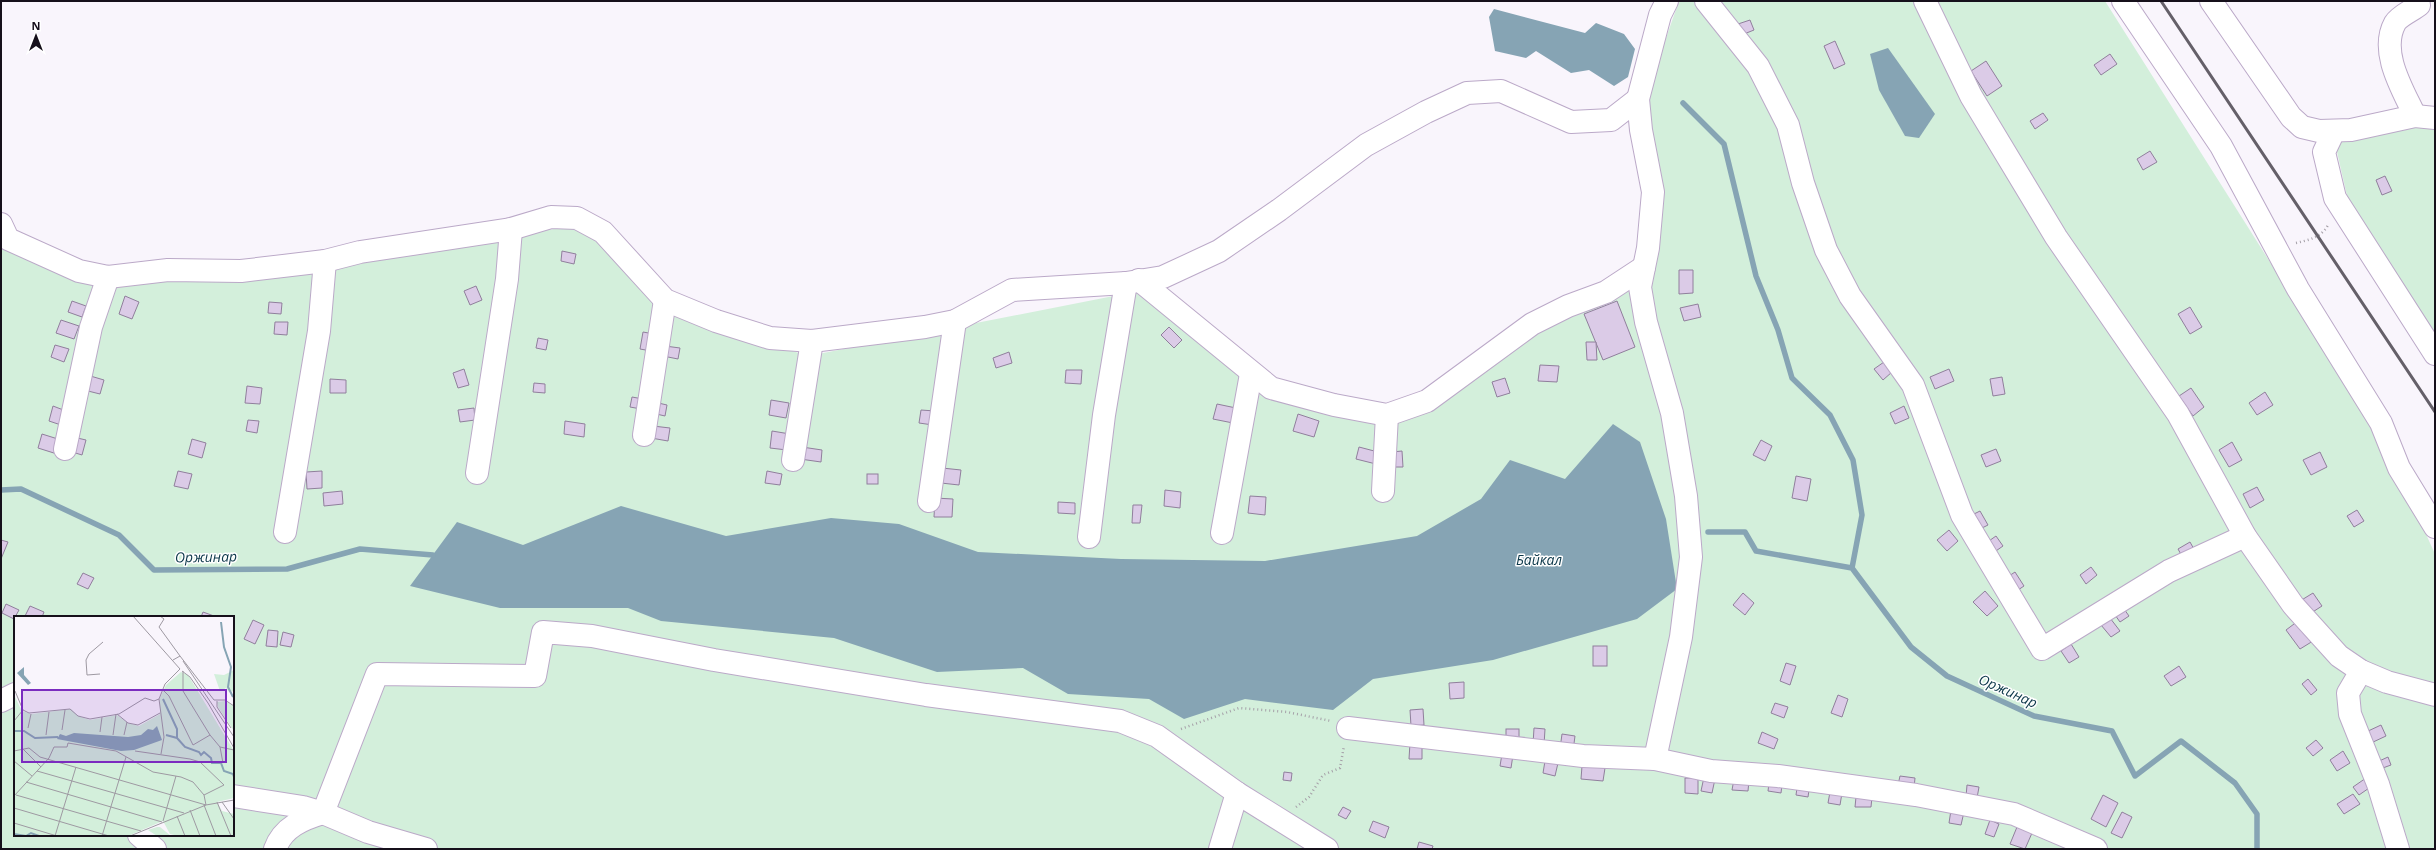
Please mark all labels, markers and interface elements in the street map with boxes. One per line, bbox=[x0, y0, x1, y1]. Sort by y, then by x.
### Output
north arrow bbox=[16, 16, 56, 56]
text: N bbox=[32, 18, 40, 33]
water label: Оржинар bbox=[175, 546, 237, 567]
water label: Байкал bbox=[1516, 550, 1562, 569]
inset map bbox=[14, 616, 234, 836]
water label: Оржинар bbox=[1976, 669, 2040, 712]

